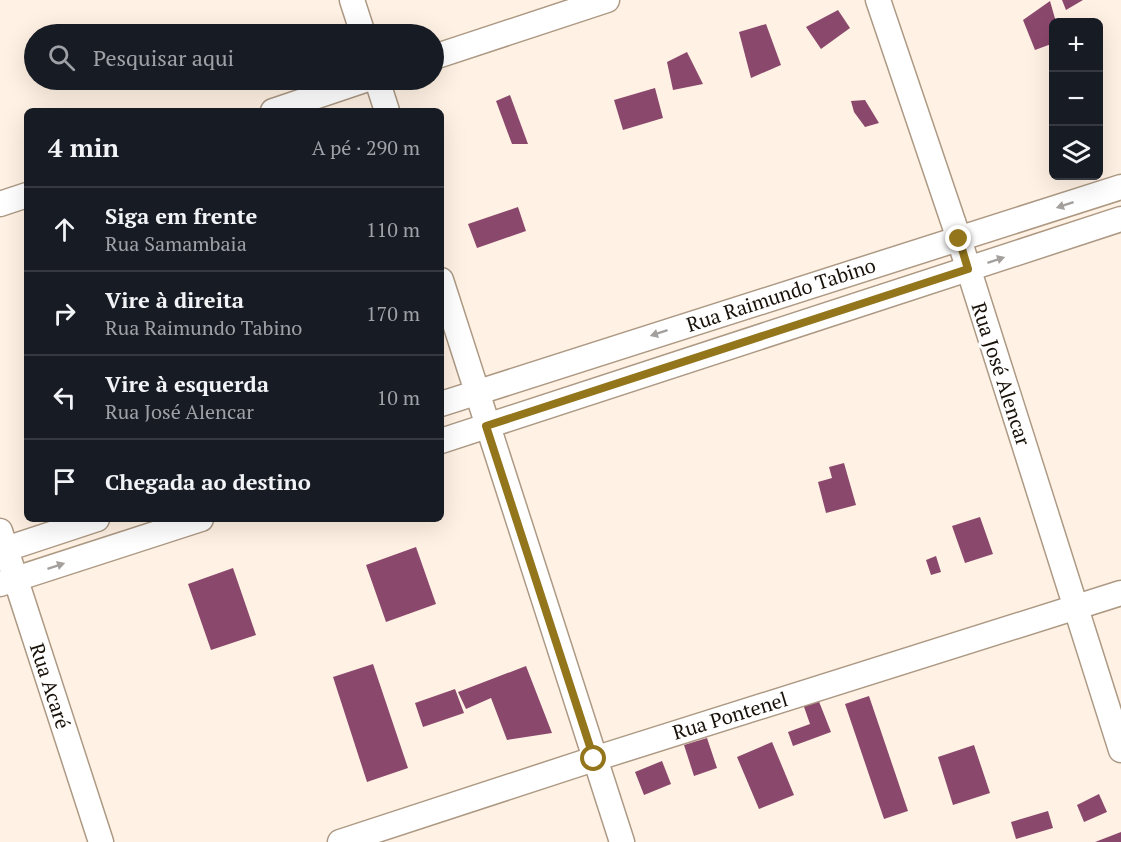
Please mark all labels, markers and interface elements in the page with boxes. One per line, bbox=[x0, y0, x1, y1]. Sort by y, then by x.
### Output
map controls bbox=[1049, 18, 1103, 180]
button: + bbox=[1049, 18, 1103, 72]
search box bbox=[24, 24, 444, 90]
icon: search bbox=[45, 41, 78, 74]
text: Pesquisar aqui bbox=[93, 43, 234, 72]
button: − bbox=[1049, 72, 1103, 126]
button: layers bbox=[1049, 126, 1103, 180]
text: 4 min bbox=[48, 130, 119, 164]
text: A pé · 290 m bbox=[312, 134, 420, 161]
text: Siga em frente bbox=[105, 201, 257, 230]
one-way arrow bbox=[1056, 201, 1074, 210]
icon: ahead bbox=[48, 213, 81, 246]
text: 110 m bbox=[366, 216, 420, 243]
route end bbox=[945, 225, 971, 251]
text: Rua Samambaia bbox=[105, 230, 247, 257]
street label: Rua Raimundo Tabino bbox=[683, 251, 879, 338]
one-way arrow bbox=[987, 255, 1005, 264]
text: Vire à direita bbox=[105, 285, 244, 314]
icon: right bbox=[48, 297, 81, 330]
street label: Rua José Alencar bbox=[966, 299, 1037, 449]
text: 170 m bbox=[366, 300, 420, 327]
text: Rua Raimundo Tabino bbox=[105, 314, 302, 341]
one-way arrow bbox=[650, 329, 668, 339]
text: Vire à esquerda bbox=[105, 369, 269, 398]
icon: left bbox=[48, 381, 81, 414]
text: 10 m bbox=[377, 384, 420, 411]
text: Rua José Alencar bbox=[105, 398, 254, 425]
icon: arrive bbox=[48, 465, 81, 498]
text: Chegada ao destino bbox=[105, 467, 311, 496]
one-way arrow bbox=[47, 561, 65, 571]
street label: Rua Acaré bbox=[24, 639, 77, 732]
street label: Rua Pontenel bbox=[669, 685, 791, 746]
route start bbox=[580, 745, 606, 771]

